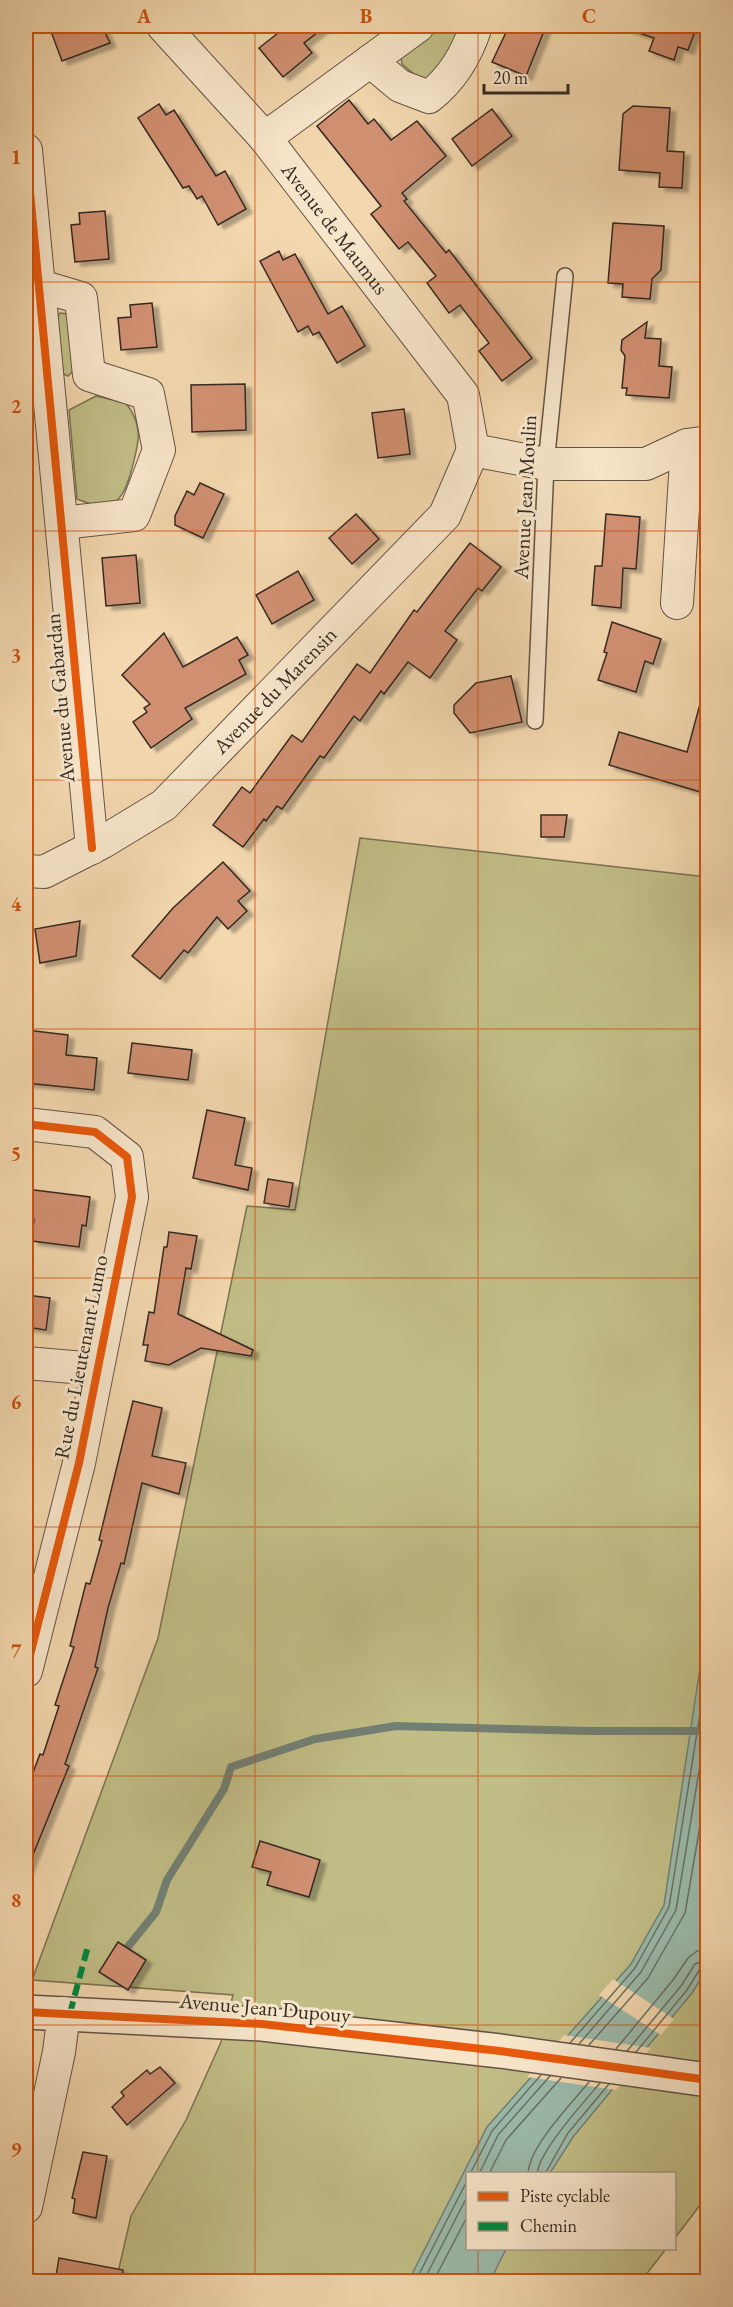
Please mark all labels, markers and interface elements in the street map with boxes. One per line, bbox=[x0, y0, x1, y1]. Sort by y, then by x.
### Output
text: A bbox=[136, 3, 152, 29]
text: B bbox=[360, 3, 372, 29]
text: C bbox=[582, 3, 596, 29]
scale bar bbox=[484, 57, 568, 95]
text: 20 m bbox=[493, 66, 528, 89]
text: 1 bbox=[11, 144, 21, 170]
street label: Avenue de Maumus bbox=[275, 156, 395, 300]
text: 2 bbox=[11, 393, 22, 419]
street label: Avenue Jean Moulin bbox=[507, 414, 542, 581]
street label: Avenue du Gabardan bbox=[39, 612, 80, 785]
street label: Avenue du Marensin bbox=[206, 621, 342, 760]
text: 3 bbox=[11, 642, 21, 668]
text: 4 bbox=[11, 891, 22, 917]
text: 5 bbox=[11, 1140, 21, 1166]
street label: Rue du Lieutenant Lumo bbox=[47, 1253, 114, 1461]
text: 6 bbox=[11, 1389, 22, 1415]
text: 7 bbox=[11, 1638, 22, 1664]
text: 8 bbox=[11, 1887, 21, 1913]
street label: Avenue Jean Dupouy bbox=[177, 1986, 353, 2029]
text: 9 bbox=[11, 2136, 22, 2162]
legend bbox=[466, 2172, 676, 2250]
text: Piste cyclable bbox=[520, 2184, 610, 2207]
text: Chemin bbox=[520, 2214, 577, 2237]

